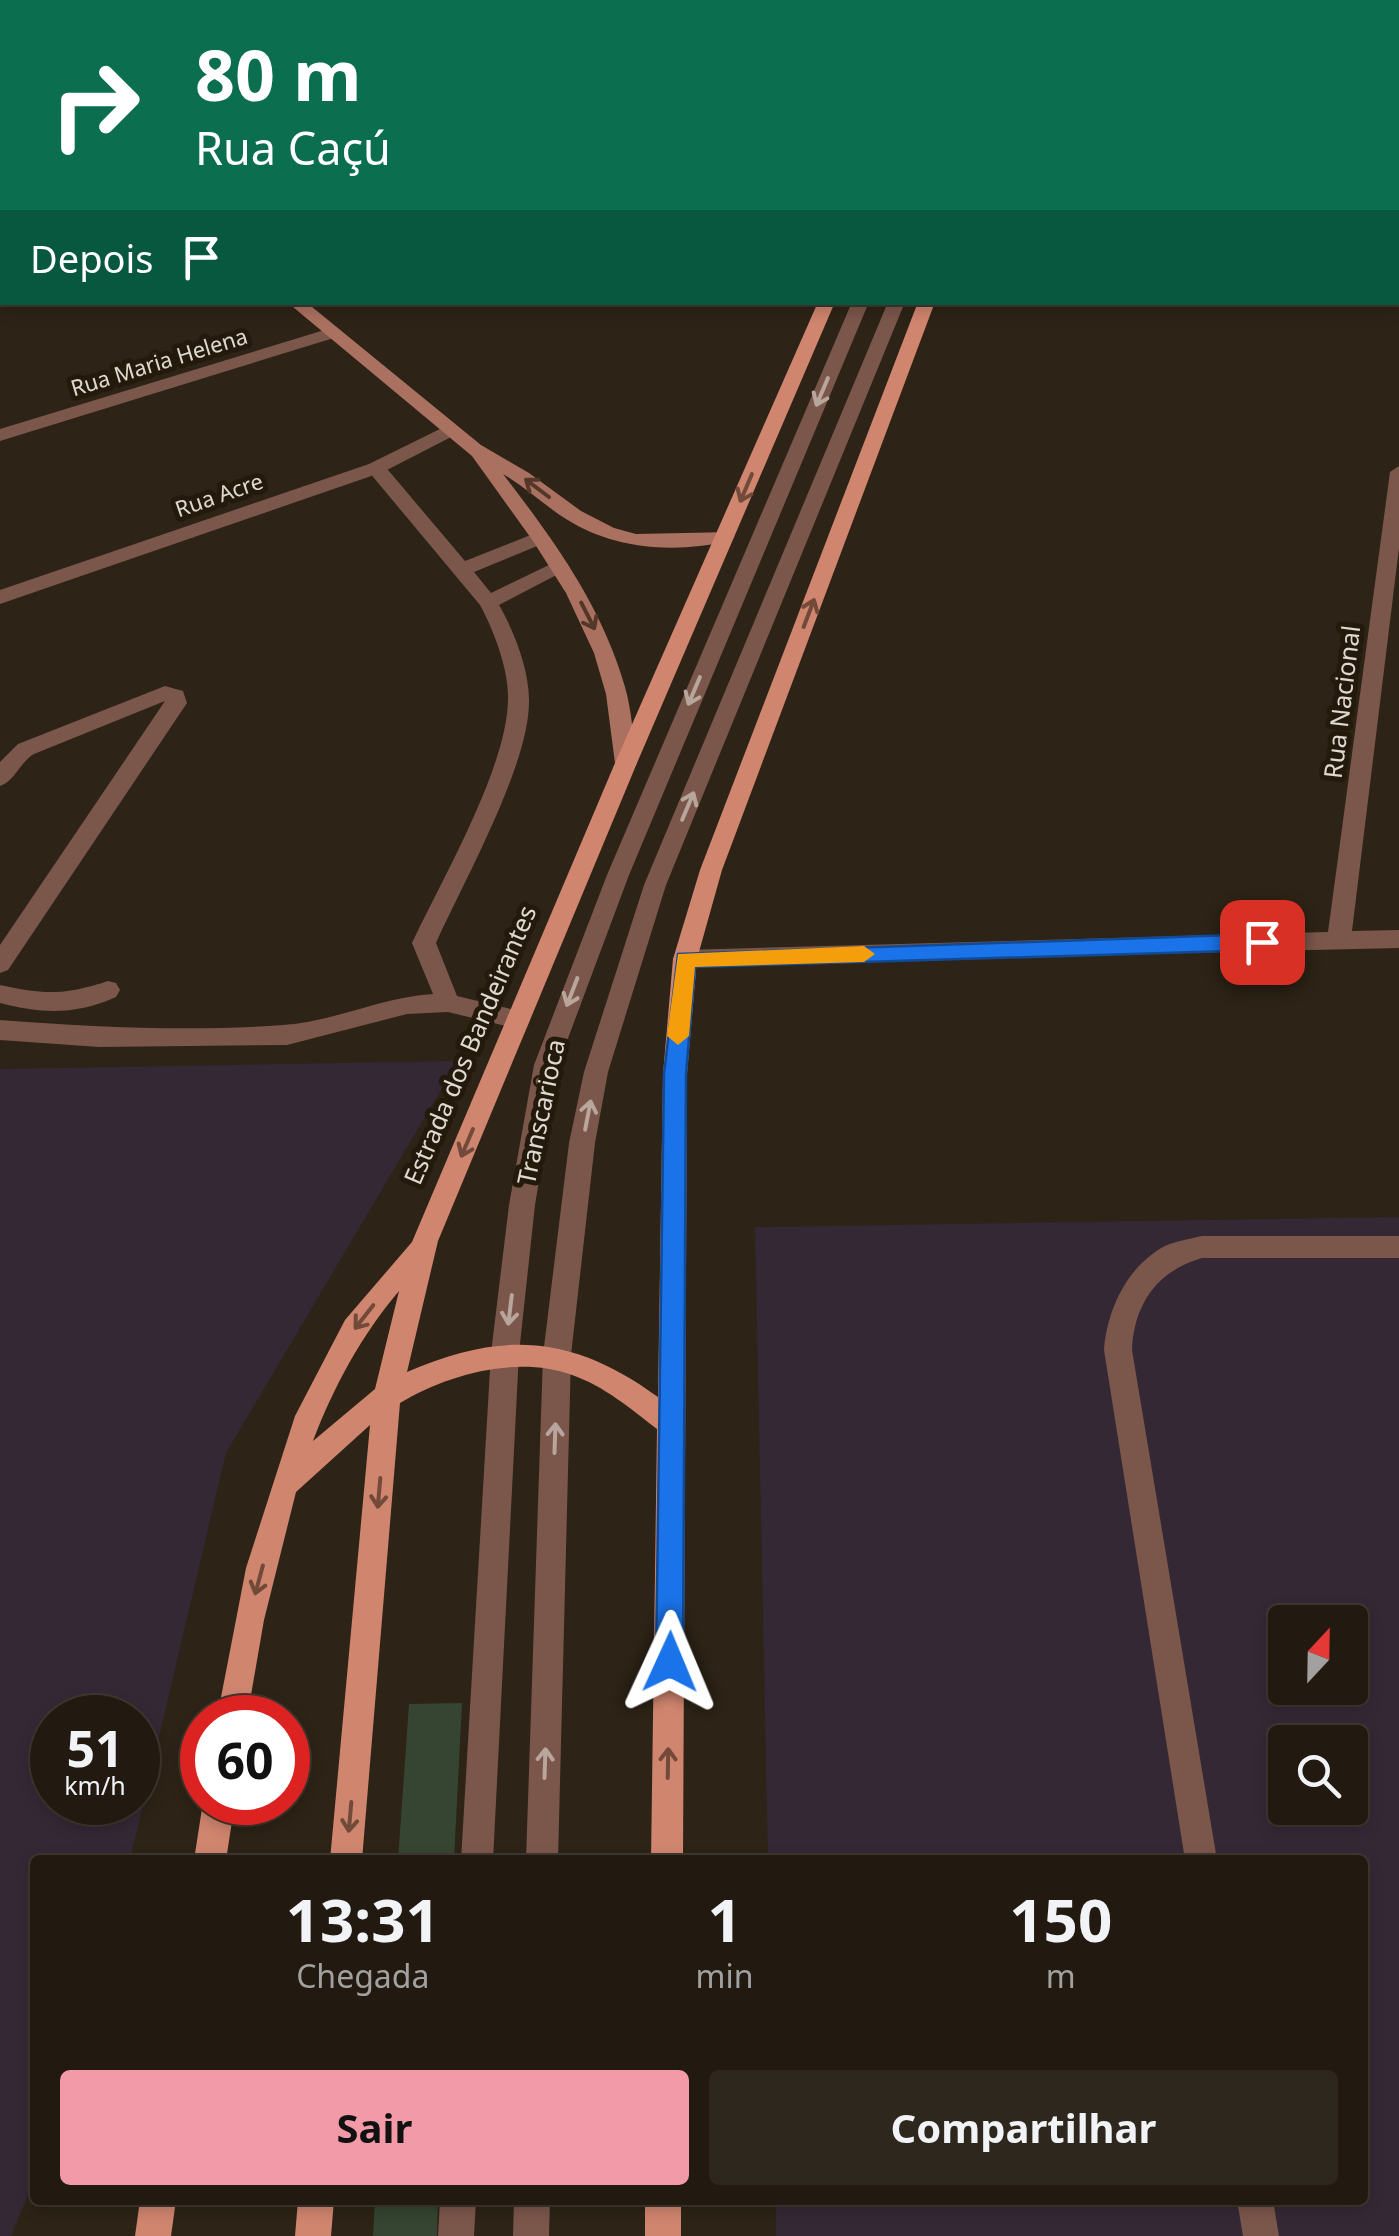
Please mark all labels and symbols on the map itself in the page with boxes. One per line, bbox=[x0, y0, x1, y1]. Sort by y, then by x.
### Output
street label: Rua Maria Helena bbox=[67, 320, 251, 402]
one-way arrow bbox=[812, 376, 830, 407]
street label: Rua Acre bbox=[171, 465, 267, 523]
one-way arrow bbox=[736, 472, 754, 503]
one-way arrow bbox=[524, 478, 552, 499]
one-way arrow bbox=[801, 599, 819, 629]
one-way arrow bbox=[579, 601, 598, 631]
street label: Rua Nacional bbox=[1315, 623, 1367, 780]
one-way arrow bbox=[684, 675, 702, 706]
one-way arrow bbox=[680, 791, 698, 822]
street label: Estrada dos Bandeirantes bbox=[395, 900, 543, 1189]
pin bbox=[1220, 900, 1305, 985]
one-way arrow bbox=[561, 976, 579, 1006]
street label: Transcarioca bbox=[508, 1036, 572, 1188]
one-way arrow bbox=[579, 1100, 598, 1132]
one-way arrow bbox=[456, 1127, 474, 1158]
one-way arrow bbox=[500, 1293, 519, 1325]
one-way arrow bbox=[354, 1303, 375, 1330]
one-way arrow bbox=[545, 1422, 564, 1454]
one-way arrow bbox=[369, 1477, 388, 1509]
one-way arrow bbox=[248, 1564, 267, 1595]
north arrow bbox=[1268, 1605, 1368, 1705]
position arrow bbox=[618, 1610, 722, 1714]
speed limit sign: 60 bbox=[180, 1695, 310, 1825]
one-way arrow bbox=[536, 1747, 555, 1779]
one-way arrow bbox=[659, 1747, 678, 1779]
one-way arrow bbox=[340, 1800, 359, 1832]

